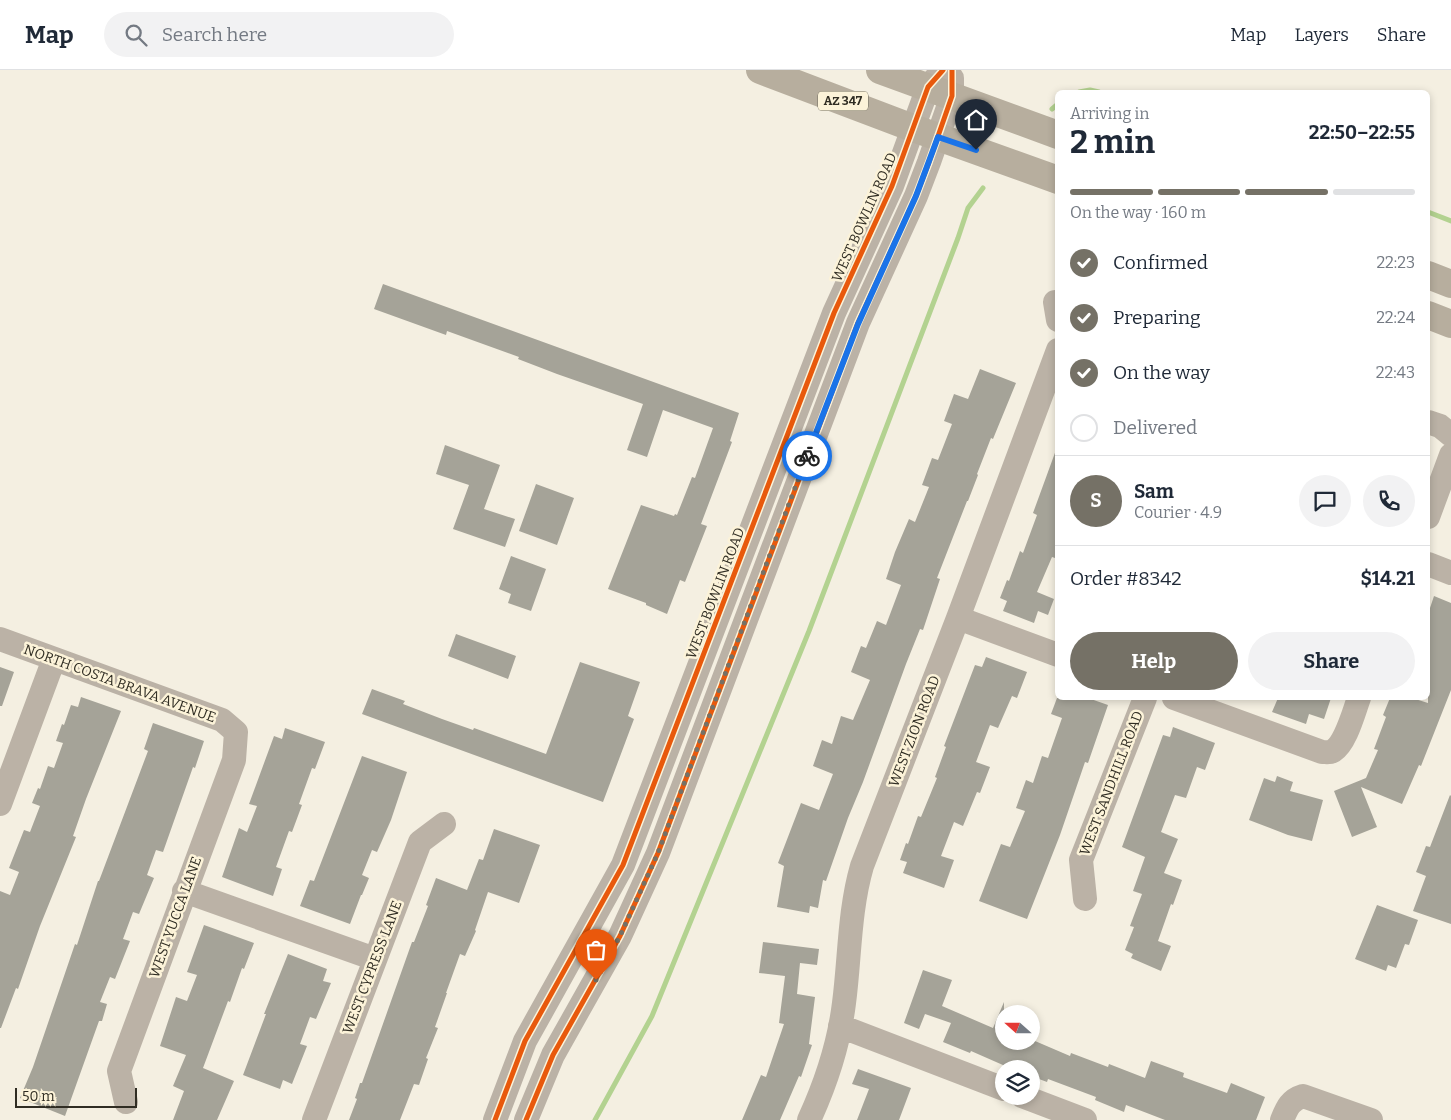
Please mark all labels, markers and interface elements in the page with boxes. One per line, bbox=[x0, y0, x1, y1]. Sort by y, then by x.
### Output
search box bbox=[104, 12, 454, 57]
text: Map bbox=[25, 21, 74, 49]
icon: search bbox=[122, 21, 150, 49]
text: Search here bbox=[162, 23, 267, 46]
text: Map bbox=[1230, 24, 1266, 46]
text: Layers bbox=[1294, 24, 1349, 46]
text: Share bbox=[1377, 24, 1426, 46]
road number: AZ 347 bbox=[818, 92, 868, 110]
pin bbox=[955, 99, 997, 150]
text: Arriving in bbox=[1070, 104, 1149, 123]
icon: home bbox=[962, 106, 990, 134]
text: 22:50–22:55 bbox=[1309, 121, 1415, 144]
text: 2 min bbox=[1070, 123, 1155, 161]
street label: WEST BOWLIN ROAD bbox=[828, 150, 901, 284]
text: On the way · 160 m bbox=[1070, 203, 1206, 222]
icon: check bbox=[1070, 249, 1098, 277]
text: Confirmed bbox=[1113, 251, 1208, 274]
text: 22:23 bbox=[1376, 253, 1415, 272]
icon: check bbox=[1070, 304, 1098, 332]
text: Preparing bbox=[1113, 306, 1201, 329]
text: 22:24 bbox=[1376, 308, 1415, 327]
icon: check bbox=[1070, 359, 1098, 387]
text: On the way bbox=[1113, 361, 1210, 384]
text: 22:43 bbox=[1376, 363, 1415, 382]
text: Delivered bbox=[1113, 416, 1197, 439]
courier bbox=[782, 431, 832, 481]
icon: bike bbox=[793, 442, 821, 470]
button: chat bbox=[1299, 475, 1351, 527]
button: phone bbox=[1363, 475, 1415, 527]
text: Sam bbox=[1134, 480, 1174, 503]
text: S bbox=[1090, 489, 1102, 512]
text: Courier · 4.9 bbox=[1134, 503, 1222, 522]
street label: WEST BOWLIN ROAD bbox=[683, 525, 748, 661]
text: Order #8342 bbox=[1070, 567, 1182, 590]
text: $14.21 bbox=[1360, 567, 1415, 590]
button: Help bbox=[1070, 632, 1238, 690]
button: Share bbox=[1248, 632, 1415, 690]
street label: NORTH COSTA BRAVA AVENUE bbox=[21, 641, 218, 726]
street label: WEST ZION ROAD bbox=[885, 673, 944, 789]
street label: WEST SANDHILL ROAD bbox=[1076, 709, 1147, 858]
street label: WEST YUCCA LANE bbox=[146, 854, 205, 980]
street label: WEST CYPRESS LANE bbox=[339, 898, 406, 1036]
pin bbox=[575, 929, 617, 980]
icon: bag bbox=[582, 936, 610, 964]
north arrow bbox=[995, 1005, 1040, 1050]
map controls bbox=[995, 1005, 1040, 1105]
button: layers bbox=[995, 1060, 1040, 1105]
scale bar bbox=[15, 1085, 138, 1108]
text: 50 m bbox=[22, 1088, 55, 1105]

